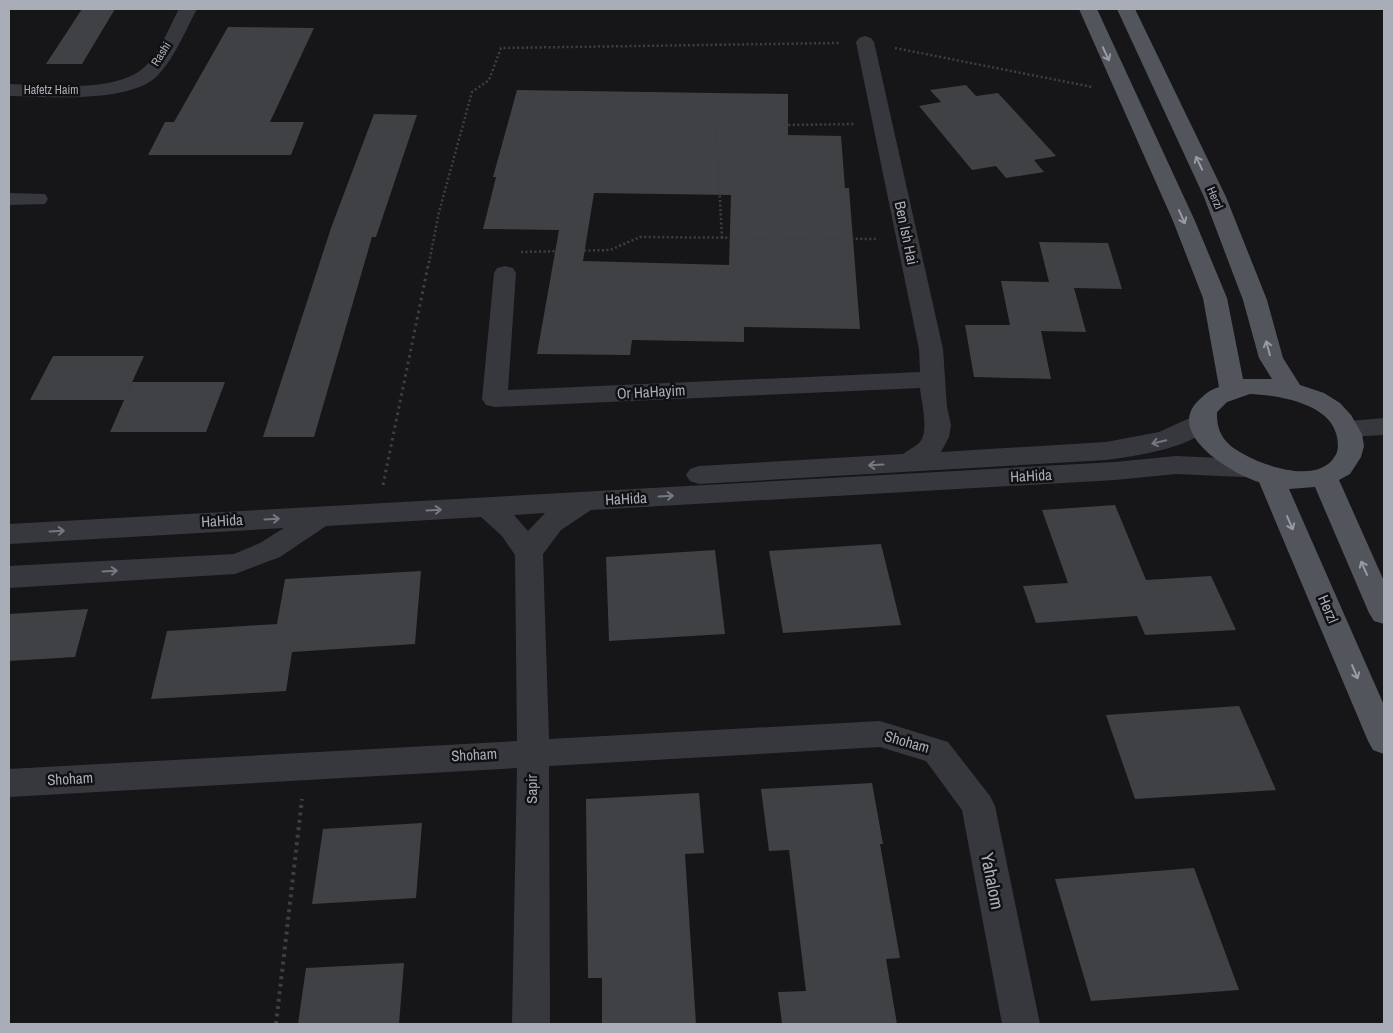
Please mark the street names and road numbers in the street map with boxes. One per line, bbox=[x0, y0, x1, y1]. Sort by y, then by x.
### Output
street label: Rashi bbox=[147, 39, 175, 69]
street label: Hafetz Haim bbox=[24, 82, 78, 98]
street label: Herzl bbox=[1203, 184, 1227, 212]
street label: Ben Ish Hai bbox=[890, 199, 923, 267]
street label: Or HaHayim bbox=[616, 379, 686, 404]
street label: HaHida bbox=[1010, 464, 1053, 487]
street label: HaHida bbox=[605, 487, 648, 510]
street label: HaHida bbox=[201, 509, 244, 532]
street label: Herzl bbox=[1313, 591, 1344, 626]
street label: Shoham bbox=[882, 725, 932, 758]
street label: Shoham bbox=[451, 743, 497, 766]
street label: Shoham bbox=[47, 767, 93, 790]
street label: Sapir bbox=[521, 774, 542, 804]
street label: Yahalom bbox=[975, 850, 1010, 911]

